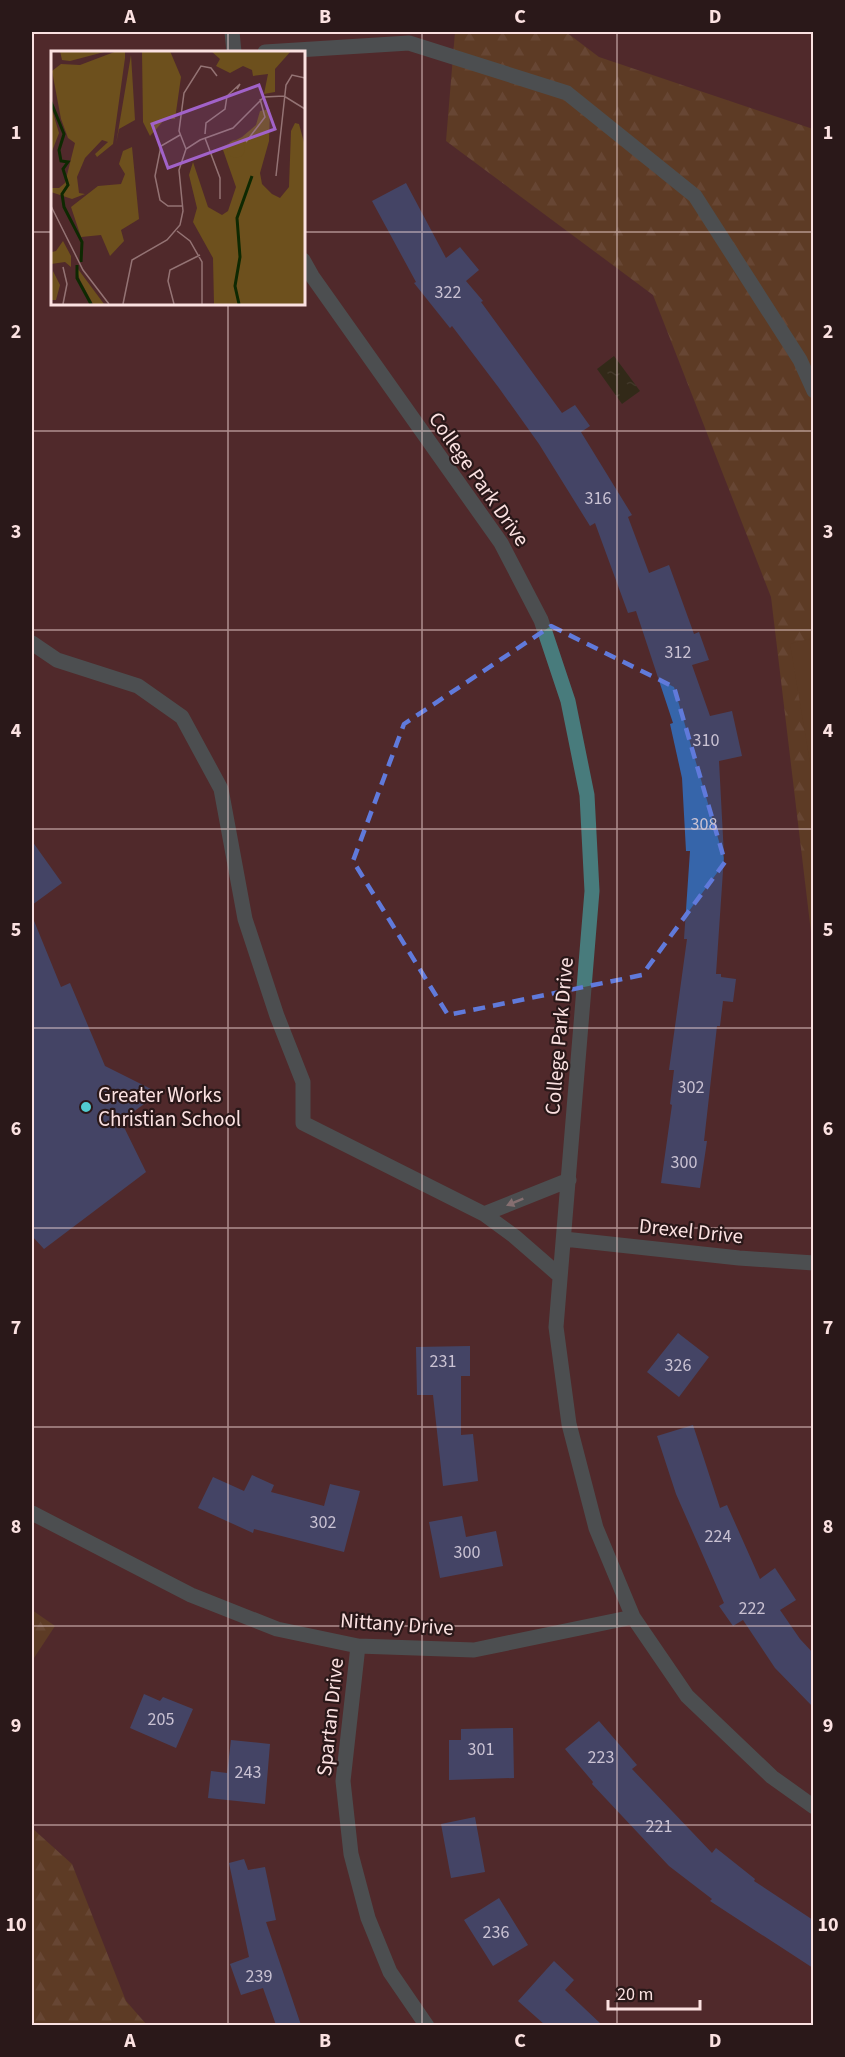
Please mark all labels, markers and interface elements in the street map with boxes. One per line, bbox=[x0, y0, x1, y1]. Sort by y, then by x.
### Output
text: A bbox=[123, 3, 136, 31]
text: B bbox=[319, 3, 331, 31]
text: C bbox=[514, 3, 526, 31]
text: D bbox=[709, 3, 721, 31]
inset map bbox=[51, 51, 304, 304]
text: 1 bbox=[11, 119, 21, 147]
text: 1 bbox=[823, 119, 833, 147]
house number: 322 bbox=[435, 280, 461, 305]
text: 2 bbox=[11, 318, 21, 346]
text: 2 bbox=[823, 318, 833, 346]
street label: College Park Drive bbox=[421, 406, 537, 552]
house number: 316 bbox=[585, 486, 611, 511]
text: 3 bbox=[11, 518, 21, 546]
text: 3 bbox=[823, 518, 833, 546]
house number: 312 bbox=[665, 640, 691, 665]
text: 4 bbox=[11, 717, 22, 745]
text: 4 bbox=[823, 717, 834, 745]
house number: 310 bbox=[693, 728, 719, 753]
house number: 308 bbox=[691, 812, 717, 837]
text: 5 bbox=[11, 916, 21, 944]
text: 5 bbox=[823, 916, 833, 944]
street label: College Park Drive bbox=[537, 956, 581, 1116]
house number: 302 bbox=[678, 1075, 704, 1100]
place label: Greater Works Christian School bbox=[98, 1080, 241, 1134]
marker: Greater Works Christian School bbox=[79, 1100, 93, 1114]
text: 6 bbox=[11, 1115, 21, 1143]
text: 6 bbox=[823, 1115, 833, 1143]
house number: 300 bbox=[671, 1150, 697, 1175]
one-way arrow bbox=[506, 1198, 524, 1207]
street label: Drexel Drive bbox=[637, 1211, 745, 1251]
text: 7 bbox=[11, 1314, 21, 1342]
text: 7 bbox=[823, 1314, 833, 1342]
house number: 231 bbox=[430, 1349, 456, 1374]
house number: 326 bbox=[665, 1353, 691, 1378]
house number: 302 bbox=[310, 1510, 336, 1535]
text: 8 bbox=[11, 1513, 21, 1541]
text: 8 bbox=[823, 1513, 833, 1541]
house number: 224 bbox=[705, 1524, 731, 1549]
house number: 300 bbox=[454, 1540, 480, 1565]
house number: 222 bbox=[739, 1596, 765, 1621]
street label: Nittany Drive bbox=[339, 1605, 455, 1643]
street label: Spartan Drive bbox=[309, 1656, 351, 1778]
house number: 205 bbox=[148, 1707, 174, 1732]
text: 9 bbox=[11, 1712, 21, 1740]
text: 9 bbox=[823, 1712, 833, 1740]
house number: 301 bbox=[468, 1737, 494, 1762]
house number: 223 bbox=[588, 1745, 614, 1770]
house number: 243 bbox=[235, 1760, 261, 1785]
house number: 221 bbox=[646, 1814, 672, 1839]
text: 10 bbox=[5, 1911, 27, 1939]
text: 10 bbox=[817, 1911, 839, 1939]
house number: 236 bbox=[483, 1920, 509, 1945]
house number: 239 bbox=[246, 1964, 272, 1989]
scale bar bbox=[608, 1973, 700, 2011]
text: 20 m bbox=[617, 1982, 653, 2007]
text: A bbox=[123, 2027, 136, 2055]
text: B bbox=[319, 2027, 331, 2055]
text: C bbox=[514, 2027, 526, 2055]
text: D bbox=[709, 2027, 721, 2055]

